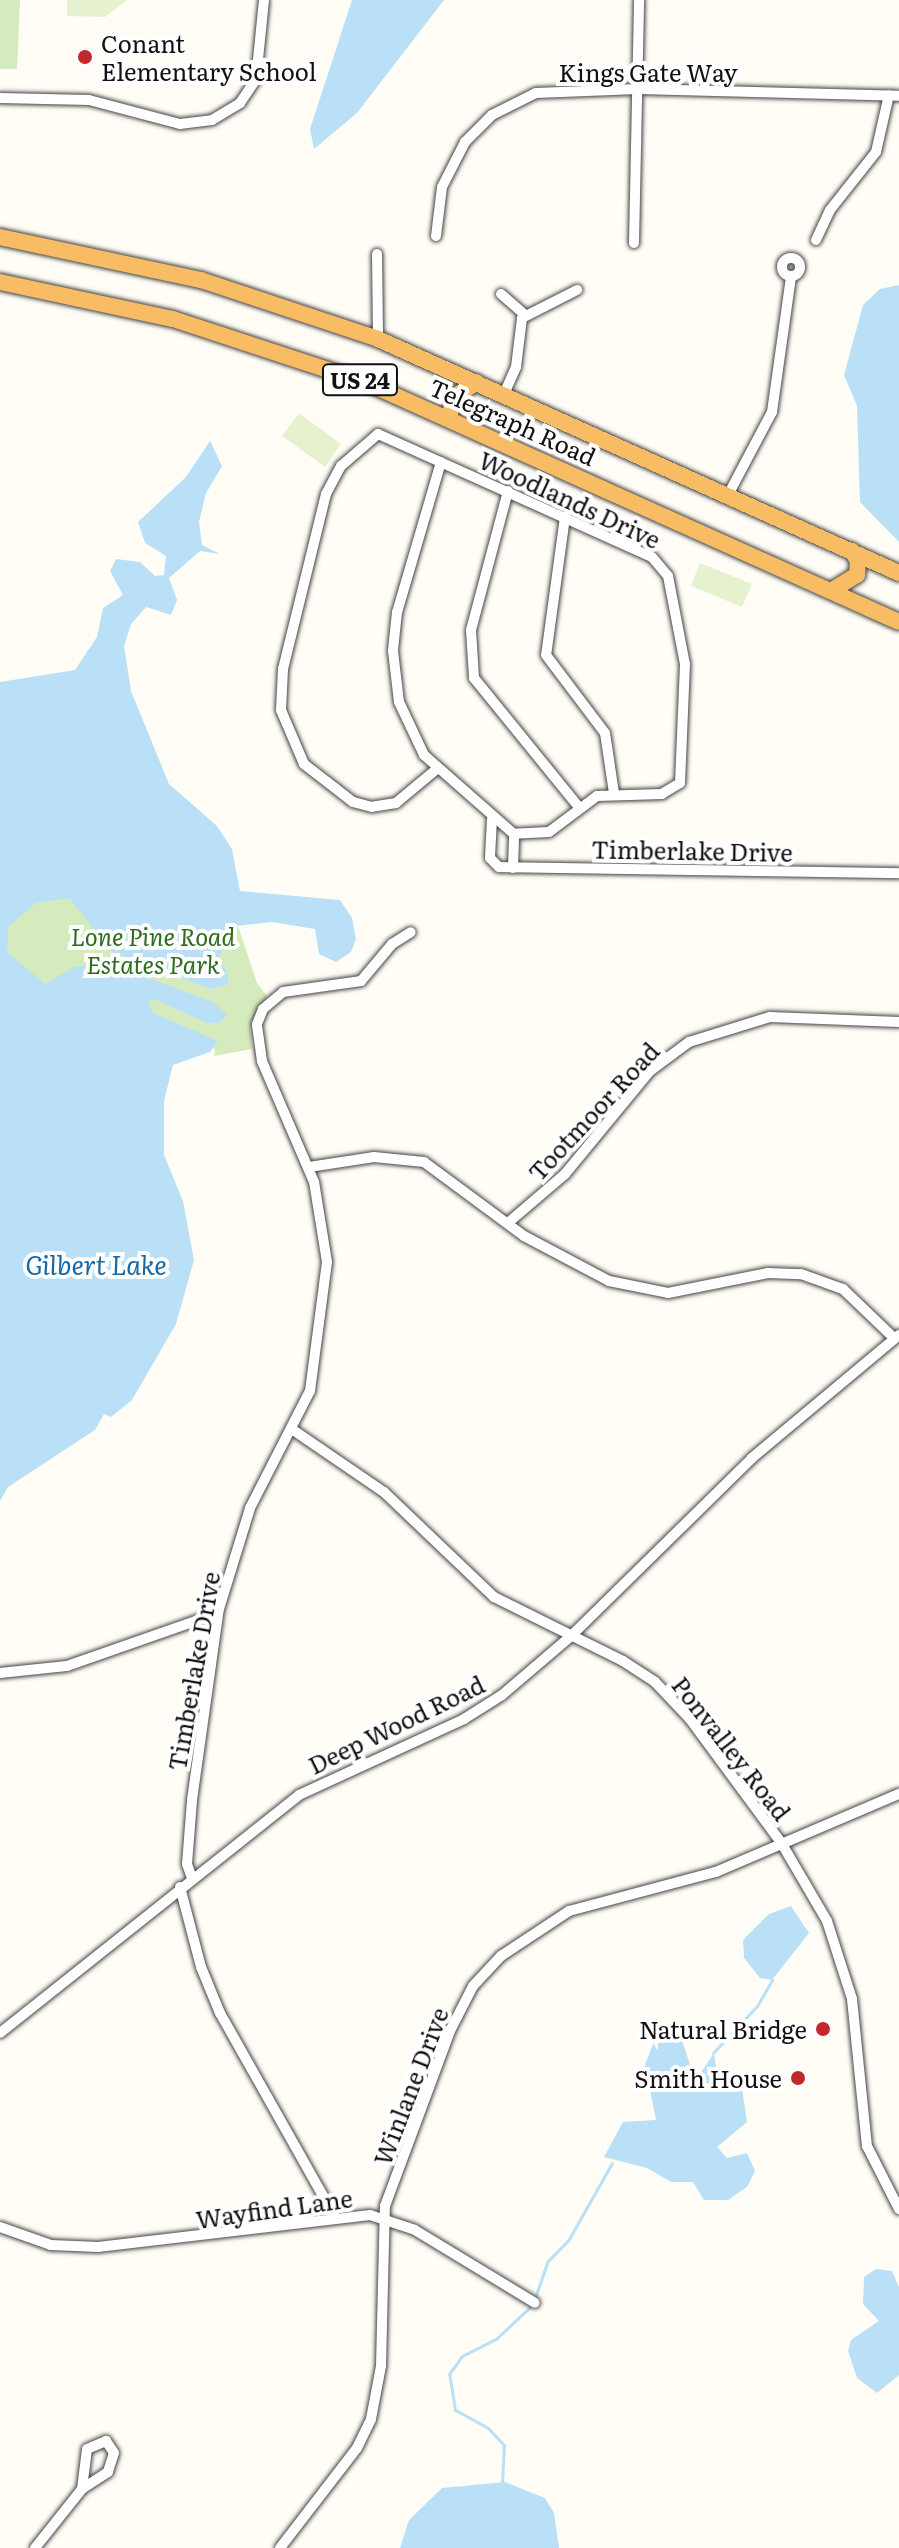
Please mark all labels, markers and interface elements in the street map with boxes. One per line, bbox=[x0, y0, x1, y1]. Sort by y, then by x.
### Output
place label: Conant Elementary School bbox=[101, 29, 317, 85]
marker: Conant Elementary School bbox=[76, 48, 94, 66]
street label: Kings Gate Way bbox=[559, 58, 737, 86]
road number: US 24 bbox=[320, 362, 400, 398]
street label: Telegraph Road bbox=[425, 371, 601, 471]
street label: Woodlands Drive bbox=[475, 444, 665, 554]
street label: Timberlake Drive bbox=[591, 834, 793, 866]
park label: Lone Pine Road Estates Park bbox=[71, 922, 235, 978]
street label: Tootmoor Road bbox=[522, 1036, 664, 1186]
water label: Gilbert Lake bbox=[25, 1248, 167, 1280]
street label: Timberlake Drive bbox=[161, 1569, 225, 1773]
street label: Deep Wood Road bbox=[303, 1669, 489, 1779]
street label: Ponvalley Road bbox=[667, 1670, 797, 1826]
street label: Winlane Drive bbox=[367, 2003, 453, 2169]
place label: Natural Bridge bbox=[639, 2015, 807, 2043]
marker: Natural Bridge bbox=[814, 2020, 832, 2038]
place label: Smith House bbox=[634, 2064, 782, 2092]
marker: Smith House bbox=[789, 2069, 807, 2087]
street label: Wayfind Lane bbox=[194, 2183, 354, 2233]

